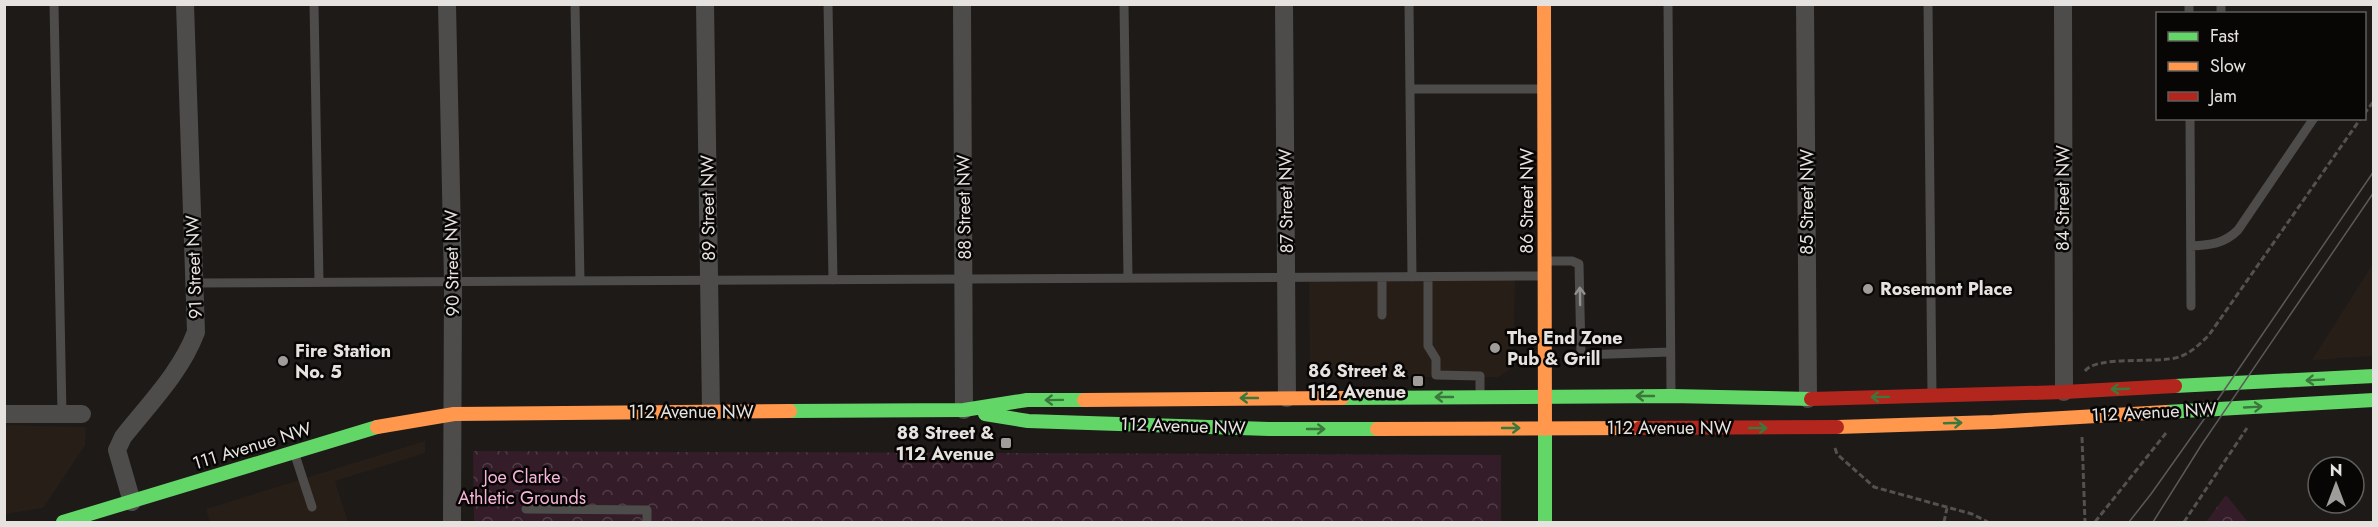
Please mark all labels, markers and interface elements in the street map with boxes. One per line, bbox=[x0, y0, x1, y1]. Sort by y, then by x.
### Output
legend bbox=[2156, 12, 2366, 120]
text: Fast bbox=[2210, 23, 2239, 49]
text: Slow bbox=[2210, 53, 2247, 79]
text: Jam bbox=[2208, 83, 2237, 109]
street label: 84 Street NW bbox=[2050, 145, 2076, 251]
street label: 87 Street NW bbox=[1272, 148, 1300, 253]
street label: 86 Street NW bbox=[1514, 148, 1540, 254]
street label: 85 Street NW bbox=[1794, 149, 1820, 255]
street label: 88 Street NW bbox=[950, 154, 978, 260]
street label: 89 Street NW bbox=[694, 155, 722, 261]
street label: 90 Street NW bbox=[438, 209, 466, 317]
street label: 91 Street NW bbox=[179, 214, 209, 319]
place label: Rosemont Place bbox=[1880, 276, 2013, 302]
marker: Rosemont Place bbox=[1861, 282, 1875, 296]
one-way arrow bbox=[1574, 287, 1586, 307]
place label: The End Zone Pub & Grill bbox=[1507, 325, 1623, 372]
place label: Fire Station No. 5 bbox=[295, 338, 391, 385]
marker: The End Zone Pub & Grill bbox=[1488, 341, 1502, 355]
marker: Fire Station No. 5 bbox=[276, 354, 290, 368]
place label: 86 Street & 112 Avenue bbox=[1308, 358, 1406, 405]
marker: 86 Street & 112 Avenue bbox=[1411, 374, 1425, 388]
one-way arrow bbox=[2306, 374, 2326, 385]
one-way arrow bbox=[2111, 384, 2131, 395]
one-way arrow bbox=[1635, 390, 1655, 402]
one-way arrow bbox=[1435, 391, 1455, 403]
one-way arrow bbox=[1870, 391, 1890, 403]
one-way arrow bbox=[1240, 392, 1260, 404]
one-way arrow bbox=[1045, 394, 1065, 406]
street label: 112 Avenue NW bbox=[2091, 396, 2217, 428]
street label: 112 Avenue NW bbox=[628, 399, 754, 425]
one-way arrow bbox=[2242, 401, 2262, 412]
street label: 112 Avenue NW bbox=[1120, 411, 1246, 441]
street label: 112 Avenue NW bbox=[1606, 415, 1732, 441]
street label: 111 Avenue NW bbox=[189, 416, 315, 476]
one-way arrow bbox=[1943, 418, 1963, 429]
place label: 88 Street & 112 Avenue bbox=[896, 420, 994, 467]
one-way arrow bbox=[1500, 422, 1520, 434]
one-way arrow bbox=[1748, 422, 1768, 434]
one-way arrow bbox=[1305, 423, 1325, 435]
marker: 88 Street & 112 Avenue bbox=[999, 436, 1013, 450]
north arrow bbox=[2306, 455, 2366, 515]
text: N bbox=[2330, 459, 2342, 482]
park label: Joe Clarke Athletic Grounds bbox=[458, 464, 586, 511]

